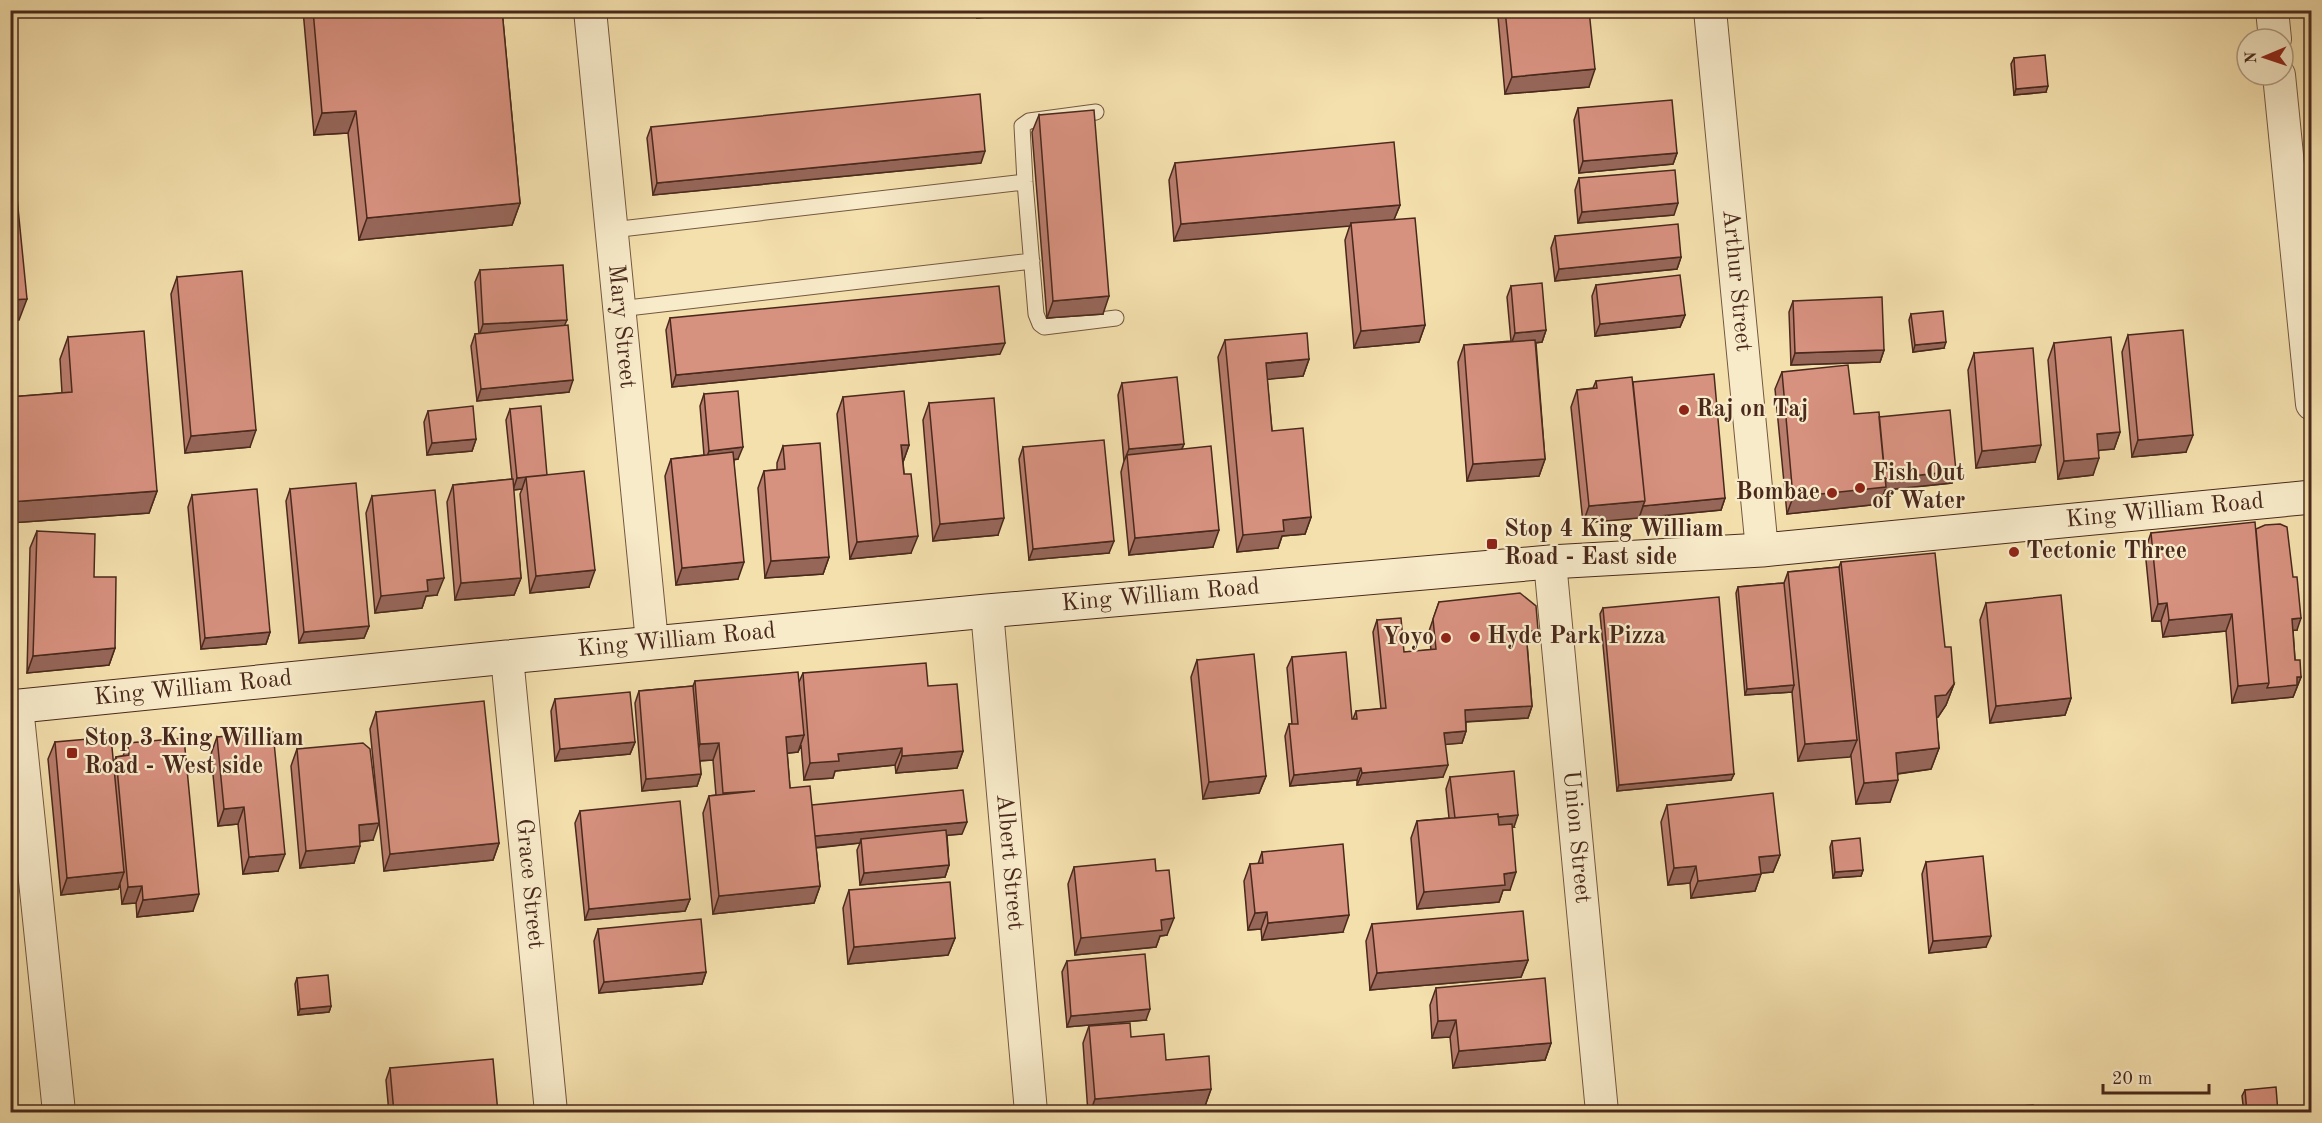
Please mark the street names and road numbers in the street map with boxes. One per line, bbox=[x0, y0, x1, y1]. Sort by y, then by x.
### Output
street label: Arthur Street bbox=[1717, 209, 1755, 353]
street label: Mary Street bbox=[603, 263, 639, 390]
street label: King William Road bbox=[2065, 490, 2265, 533]
street label: King William Road bbox=[1060, 575, 1261, 616]
street label: King William Road bbox=[577, 619, 777, 662]
street label: King William Road bbox=[93, 667, 293, 710]
street label: Union Street bbox=[1558, 769, 1594, 904]
street label: Albert Street bbox=[991, 793, 1027, 931]
street label: Grace Street bbox=[511, 818, 547, 950]

